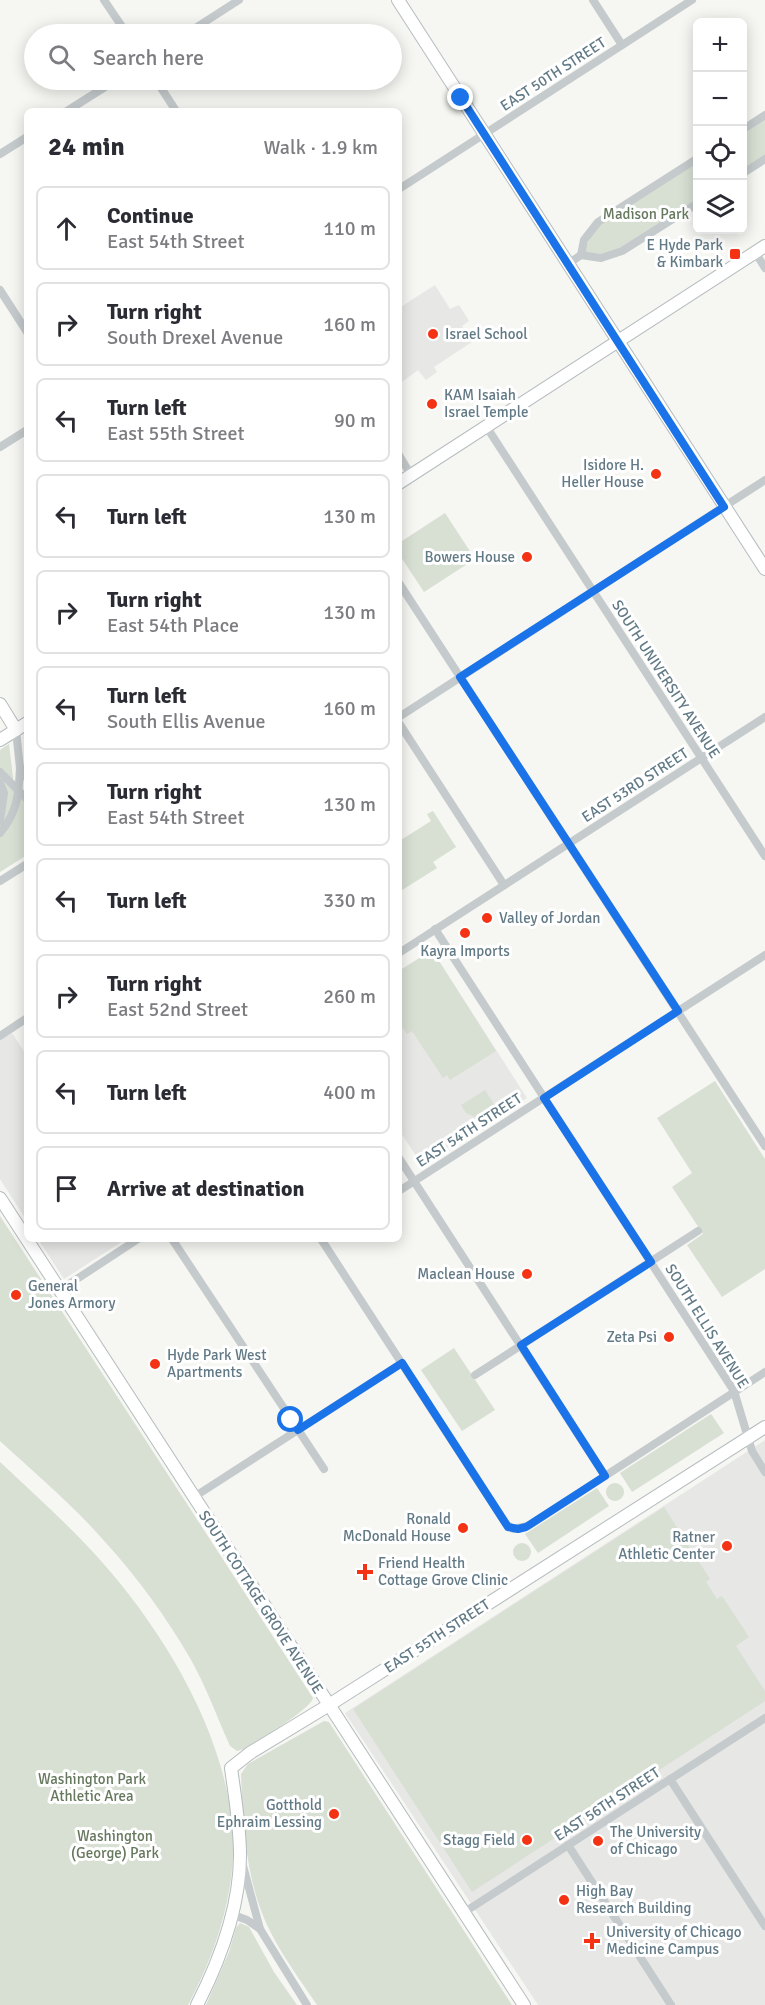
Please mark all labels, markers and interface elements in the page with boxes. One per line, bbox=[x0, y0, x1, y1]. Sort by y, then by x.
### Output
map controls bbox=[693, 18, 747, 234]
button: + bbox=[693, 18, 747, 72]
search box bbox=[24, 24, 402, 90]
street label: EAST 50TH STREET bbox=[497, 33, 610, 115]
icon: search bbox=[45, 41, 78, 74]
text: Search here bbox=[93, 44, 204, 71]
button: − bbox=[693, 72, 747, 126]
route end bbox=[447, 84, 473, 110]
button: locate bbox=[693, 126, 747, 180]
text: 24 min bbox=[48, 131, 125, 163]
text: Walk · 1.9 km bbox=[264, 135, 378, 160]
button: layers bbox=[693, 180, 747, 234]
text: Continue bbox=[107, 202, 194, 229]
park label: Madison Park bbox=[603, 205, 690, 223]
icon: ahead bbox=[50, 212, 83, 245]
text: 110 m bbox=[323, 216, 376, 241]
text: East 54th Street bbox=[107, 229, 244, 254]
place label: E Hyde Park & Kimbark bbox=[647, 236, 723, 271]
marker: E Hyde Park & Kimbark bbox=[728, 247, 742, 261]
text: Turn right bbox=[107, 298, 202, 325]
icon: right bbox=[50, 308, 83, 341]
text: 160 m bbox=[323, 312, 376, 337]
text: South Drexel Avenue bbox=[107, 325, 283, 350]
place label: Israel School bbox=[445, 325, 528, 343]
marker: Israel School bbox=[426, 327, 440, 341]
place label: KAM Isaiah Israel Temple bbox=[444, 386, 528, 421]
text: Turn left bbox=[107, 394, 187, 421]
marker: KAM Isaiah Israel Temple bbox=[425, 397, 439, 411]
icon: left bbox=[50, 404, 83, 437]
text: 90 m bbox=[334, 408, 376, 433]
text: East 55th Street bbox=[107, 421, 244, 446]
place label: Isidore H. Heller House bbox=[561, 456, 644, 491]
marker: Isidore H. Heller House bbox=[649, 467, 663, 481]
icon: left bbox=[50, 500, 83, 533]
text: Turn left bbox=[107, 503, 187, 530]
text: 130 m bbox=[323, 504, 376, 529]
place label: Bowers House bbox=[425, 548, 515, 566]
marker: Bowers House bbox=[520, 550, 534, 564]
text: Turn right bbox=[107, 586, 202, 613]
icon: right bbox=[50, 596, 83, 629]
street label: SOUTH UNIVERSITY AVENUE bbox=[608, 597, 724, 761]
text: 130 m bbox=[323, 600, 376, 625]
text: East 54th Place bbox=[107, 613, 239, 638]
text: Turn left bbox=[107, 682, 187, 709]
icon: left bbox=[50, 692, 83, 725]
text: 160 m bbox=[323, 696, 376, 721]
text: South Ellis Avenue bbox=[107, 709, 266, 734]
street label: EAST 53RD STREET bbox=[578, 744, 692, 826]
text: Turn right bbox=[107, 778, 202, 805]
icon: right bbox=[50, 788, 83, 821]
text: 130 m bbox=[323, 792, 376, 817]
text: East 54th Street bbox=[107, 805, 244, 830]
icon: left bbox=[50, 884, 83, 917]
text: Turn left bbox=[107, 887, 187, 914]
text: 330 m bbox=[323, 888, 376, 913]
place label: Valley of Jordan bbox=[499, 909, 600, 927]
marker: Valley of Jordan bbox=[480, 911, 494, 925]
marker: Kayra Imports bbox=[458, 926, 472, 940]
place label: Kayra Imports bbox=[420, 942, 510, 960]
text: Turn right bbox=[107, 970, 202, 997]
icon: right bbox=[50, 980, 83, 1013]
text: 260 m bbox=[323, 984, 376, 1009]
text: East 52nd Street bbox=[107, 997, 248, 1022]
icon: left bbox=[50, 1076, 83, 1109]
text: Turn left bbox=[107, 1079, 187, 1106]
text: 400 m bbox=[323, 1080, 376, 1105]
street label: EAST 54TH STREET bbox=[413, 1089, 526, 1171]
icon: arrive bbox=[50, 1172, 83, 1205]
text: Arrive at destination bbox=[107, 1175, 304, 1202]
street label: SOUTH ELLIS AVENUE bbox=[661, 1261, 753, 1391]
place label: Maclean House bbox=[417, 1265, 515, 1283]
marker: Maclean House bbox=[520, 1267, 534, 1281]
place label: General Jones Armory bbox=[28, 1277, 115, 1312]
marker: General Jones Armory bbox=[9, 1288, 23, 1302]
place label: Zeta Psi bbox=[606, 1328, 657, 1346]
marker: Zeta Psi bbox=[662, 1330, 676, 1344]
place label: Hyde Park West Apartments bbox=[167, 1346, 266, 1381]
marker: Hyde Park West Apartments bbox=[148, 1357, 162, 1371]
route start bbox=[277, 1406, 303, 1432]
street label: SOUTH COTTAGE GROVE AVENUE bbox=[195, 1507, 327, 1697]
place label: Ronald McDonald House bbox=[343, 1510, 451, 1545]
marker: Ronald McDonald House bbox=[456, 1521, 470, 1535]
place label: Ratner Athletic Center bbox=[618, 1528, 715, 1563]
marker: Ratner Athletic Center bbox=[720, 1539, 734, 1553]
place label: Friend Health Cottage Grove Clinic bbox=[378, 1554, 508, 1589]
marker: Friend Health Cottage Grove Clinic bbox=[356, 1563, 374, 1581]
street label: EAST 55TH STREET bbox=[381, 1595, 494, 1677]
street label: EAST 56TH STREET bbox=[551, 1763, 664, 1845]
park label: Washington Park Athletic Area bbox=[38, 1770, 146, 1805]
place label: Gotthold Ephraim Lessing bbox=[217, 1796, 322, 1831]
marker: Gotthold Ephraim Lessing bbox=[327, 1807, 341, 1821]
place label: The University of Chicago bbox=[610, 1823, 701, 1858]
park label: Washington (George) Park bbox=[71, 1827, 159, 1862]
place label: Stagg Field bbox=[443, 1831, 515, 1849]
marker: Stagg Field bbox=[520, 1833, 534, 1847]
marker: The University of Chicago bbox=[591, 1834, 605, 1848]
place label: High Bay Research Building bbox=[576, 1882, 692, 1917]
marker: High Bay Research Building bbox=[557, 1893, 571, 1907]
place label: University of Chicago Medicine Campus bbox=[606, 1923, 742, 1958]
marker: University of Chicago Medicine Campus bbox=[583, 1932, 601, 1950]

